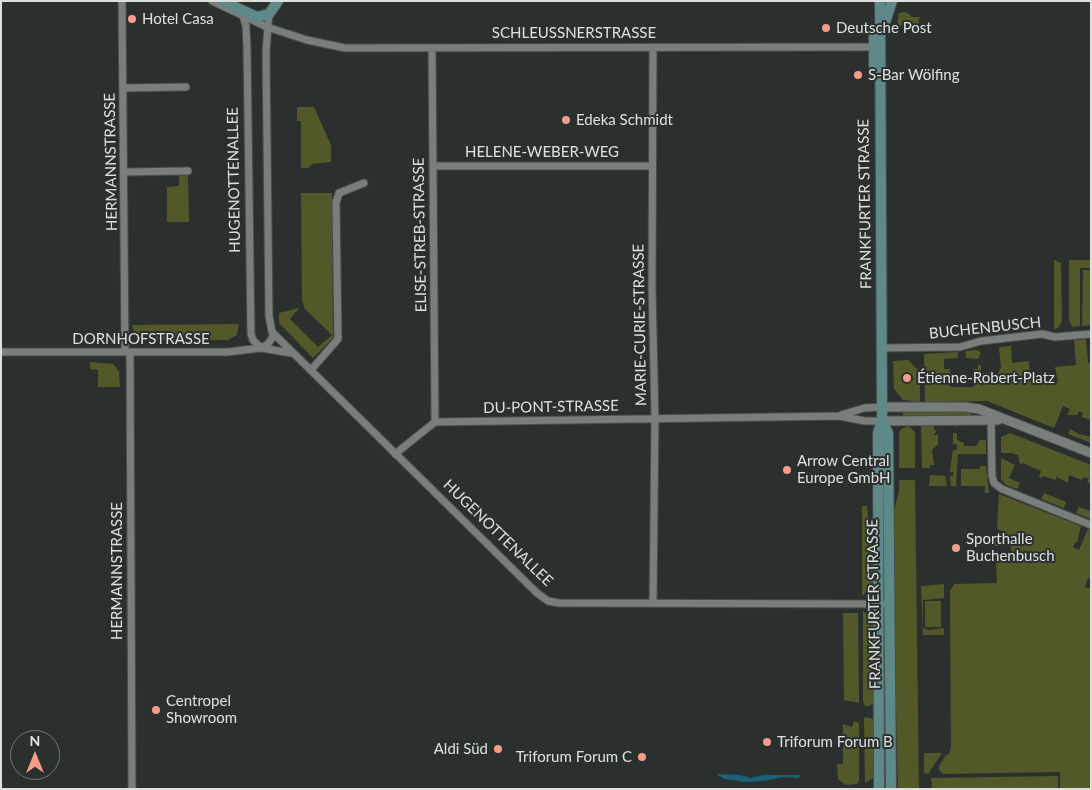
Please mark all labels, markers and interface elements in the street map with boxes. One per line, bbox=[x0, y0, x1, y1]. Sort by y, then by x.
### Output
place label: Hotel Casa bbox=[142, 10, 214, 28]
marker: Hotel Casa bbox=[126, 13, 138, 25]
place label: Deutsche Post bbox=[836, 19, 932, 37]
marker: Deutsche Post bbox=[820, 22, 832, 34]
street label: SCHLEUSSNERSTRASSE bbox=[492, 24, 656, 42]
place label: S-Bar Wölfing bbox=[868, 66, 960, 84]
marker: S-Bar Wölfing bbox=[852, 69, 864, 81]
street label: HERMANNSTRASSE bbox=[101, 93, 121, 231]
street label: HUGENOTTENALLEE bbox=[224, 107, 244, 253]
place label: Edeka Schmidt bbox=[576, 111, 673, 129]
marker: Edeka Schmidt bbox=[560, 114, 572, 126]
street label: FRANKFURTER STRASSE bbox=[855, 119, 875, 289]
street label: HELENE-WEBER-WEG bbox=[465, 143, 619, 161]
street label: ELISE-STREB-STRASSE bbox=[410, 157, 430, 313]
street label: MARIE-CURIE-STRASSE bbox=[630, 244, 650, 406]
street label: BUCHENBUSCH bbox=[928, 313, 1042, 343]
street label: DORNHOFSTRASSE bbox=[72, 330, 210, 348]
place label: Étienne-Robert-Platz bbox=[917, 369, 1055, 387]
marker: Étienne-Robert-Platz bbox=[901, 372, 913, 384]
street label: DU-PONT-STRASSE bbox=[483, 397, 619, 417]
place label: Arrow Central Europe GmbH bbox=[797, 452, 890, 487]
marker: Arrow Central Europe GmbH bbox=[781, 464, 793, 476]
street label: HUGENOTTENALLEE bbox=[439, 476, 557, 590]
street label: HERMANNSTRASSE bbox=[108, 502, 126, 640]
street label: FRANKFURTER STRASSE bbox=[864, 519, 884, 689]
place label: Sporthalle Buchenbusch bbox=[966, 530, 1055, 565]
marker: Sporthalle Buchenbusch bbox=[950, 542, 962, 554]
place label: Centropel Showroom bbox=[166, 692, 237, 727]
marker: Centropel Showroom bbox=[150, 704, 162, 716]
north arrow bbox=[10, 730, 60, 780]
text: N bbox=[30, 732, 40, 749]
place label: Triforum Forum B bbox=[777, 733, 893, 751]
marker: Triforum Forum B bbox=[761, 736, 773, 748]
place label: Aldi Süd bbox=[434, 740, 488, 758]
marker: Aldi Süd bbox=[492, 743, 504, 755]
place label: Triforum Forum C bbox=[516, 748, 632, 766]
marker: Triforum Forum C bbox=[636, 751, 648, 763]

